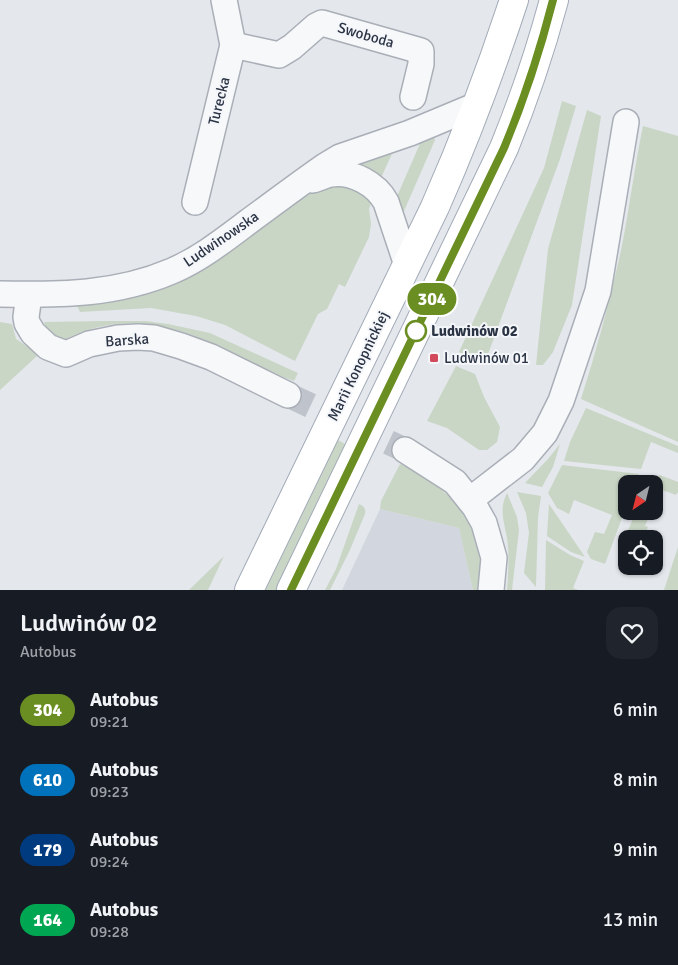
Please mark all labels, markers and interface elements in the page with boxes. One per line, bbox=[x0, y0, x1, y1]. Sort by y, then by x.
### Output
street label: Swoboda bbox=[336, 18, 396, 52]
street label: Turecka bbox=[204, 75, 234, 127]
street label: Ludwinowska bbox=[180, 207, 262, 271]
line badge: 304 bbox=[403, 283, 461, 315]
text: 304 bbox=[417, 288, 447, 310]
street label: Marii Konopnickiej bbox=[324, 308, 392, 424]
marker: Ludwinów 02 bbox=[405, 320, 427, 342]
place label: Ludwinów 02 bbox=[431, 322, 518, 340]
street label: Barska bbox=[104, 329, 150, 351]
place label: Ludwinów 01 bbox=[444, 349, 529, 367]
marker: Ludwinów 01 bbox=[428, 352, 440, 364]
north arrow bbox=[618, 475, 662, 520]
map controls bbox=[618, 475, 663, 575]
button: locate bbox=[618, 530, 663, 575]
button: heart bbox=[606, 607, 658, 659]
text: Ludwinów 02 bbox=[20, 608, 158, 638]
text: Autobus bbox=[20, 642, 76, 662]
text: Autobus bbox=[90, 688, 158, 712]
text: 6 min bbox=[613, 698, 658, 722]
text: 304 bbox=[33, 699, 62, 721]
text: 09:21 bbox=[90, 712, 129, 732]
text: Autobus bbox=[90, 758, 158, 782]
text: 8 min bbox=[613, 768, 658, 792]
text: 610 bbox=[33, 769, 62, 791]
text: 09:23 bbox=[90, 782, 129, 802]
text: Autobus bbox=[90, 828, 158, 852]
text: 9 min bbox=[613, 838, 658, 862]
text: 179 bbox=[33, 839, 62, 861]
text: 09:24 bbox=[90, 852, 129, 872]
text: Autobus bbox=[90, 898, 158, 922]
text: 13 min bbox=[603, 908, 658, 932]
text: 164 bbox=[33, 909, 62, 931]
text: 09:28 bbox=[90, 922, 129, 942]

